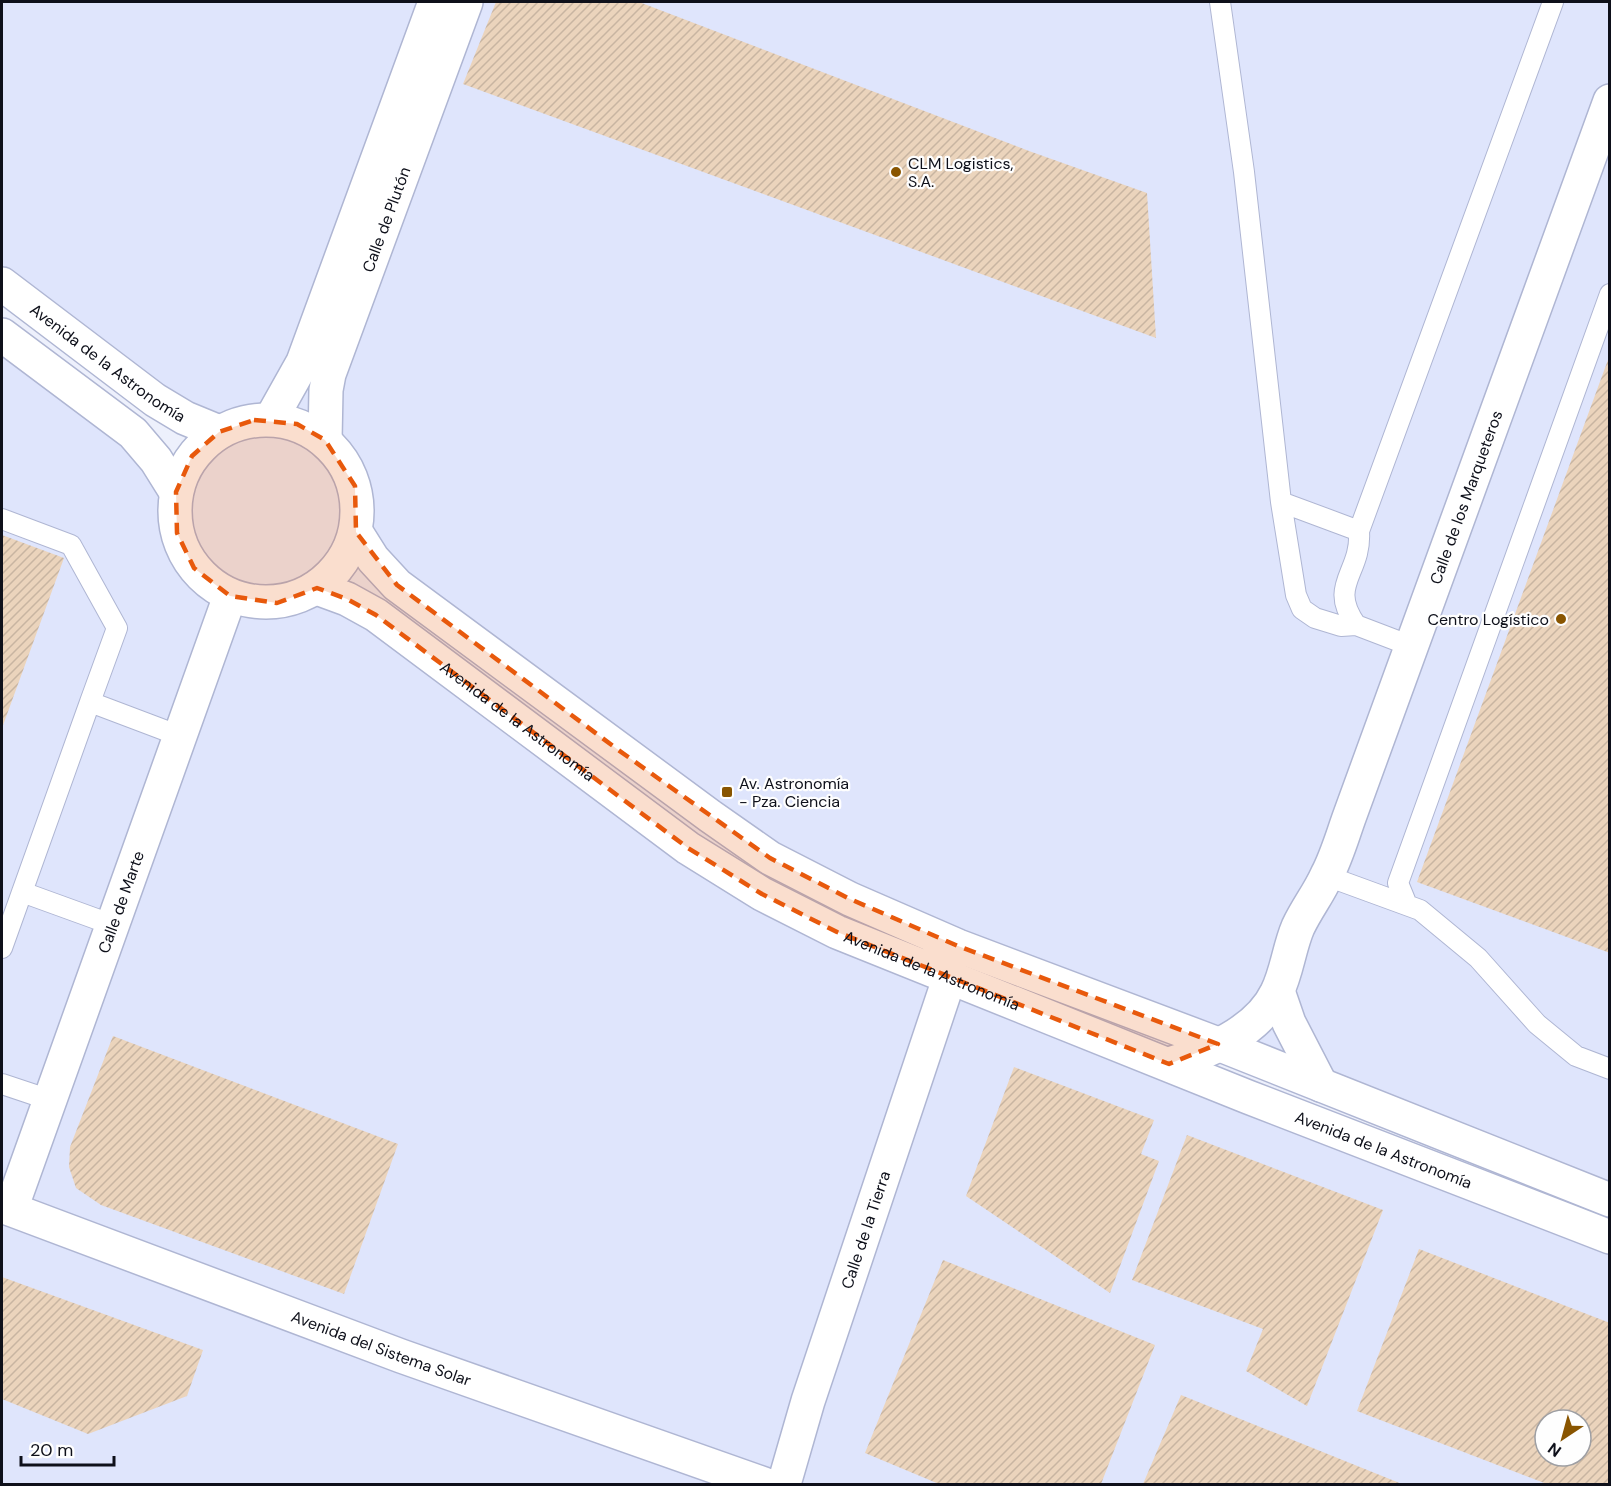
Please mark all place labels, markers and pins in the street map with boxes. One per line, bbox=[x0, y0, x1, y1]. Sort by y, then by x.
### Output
place label: CLM Logistics, S.A. bbox=[908, 153, 1014, 192]
marker: CLM Logistics, S.A. bbox=[889, 165, 903, 179]
place label: Centro Logístico bbox=[1427, 609, 1549, 630]
marker: Centro Logístico bbox=[1554, 612, 1568, 626]
place label: Av. Astronomía - Pza. Ciencia bbox=[739, 773, 849, 812]
marker: Av. Astronomía - Pza. Ciencia bbox=[720, 785, 734, 799]

